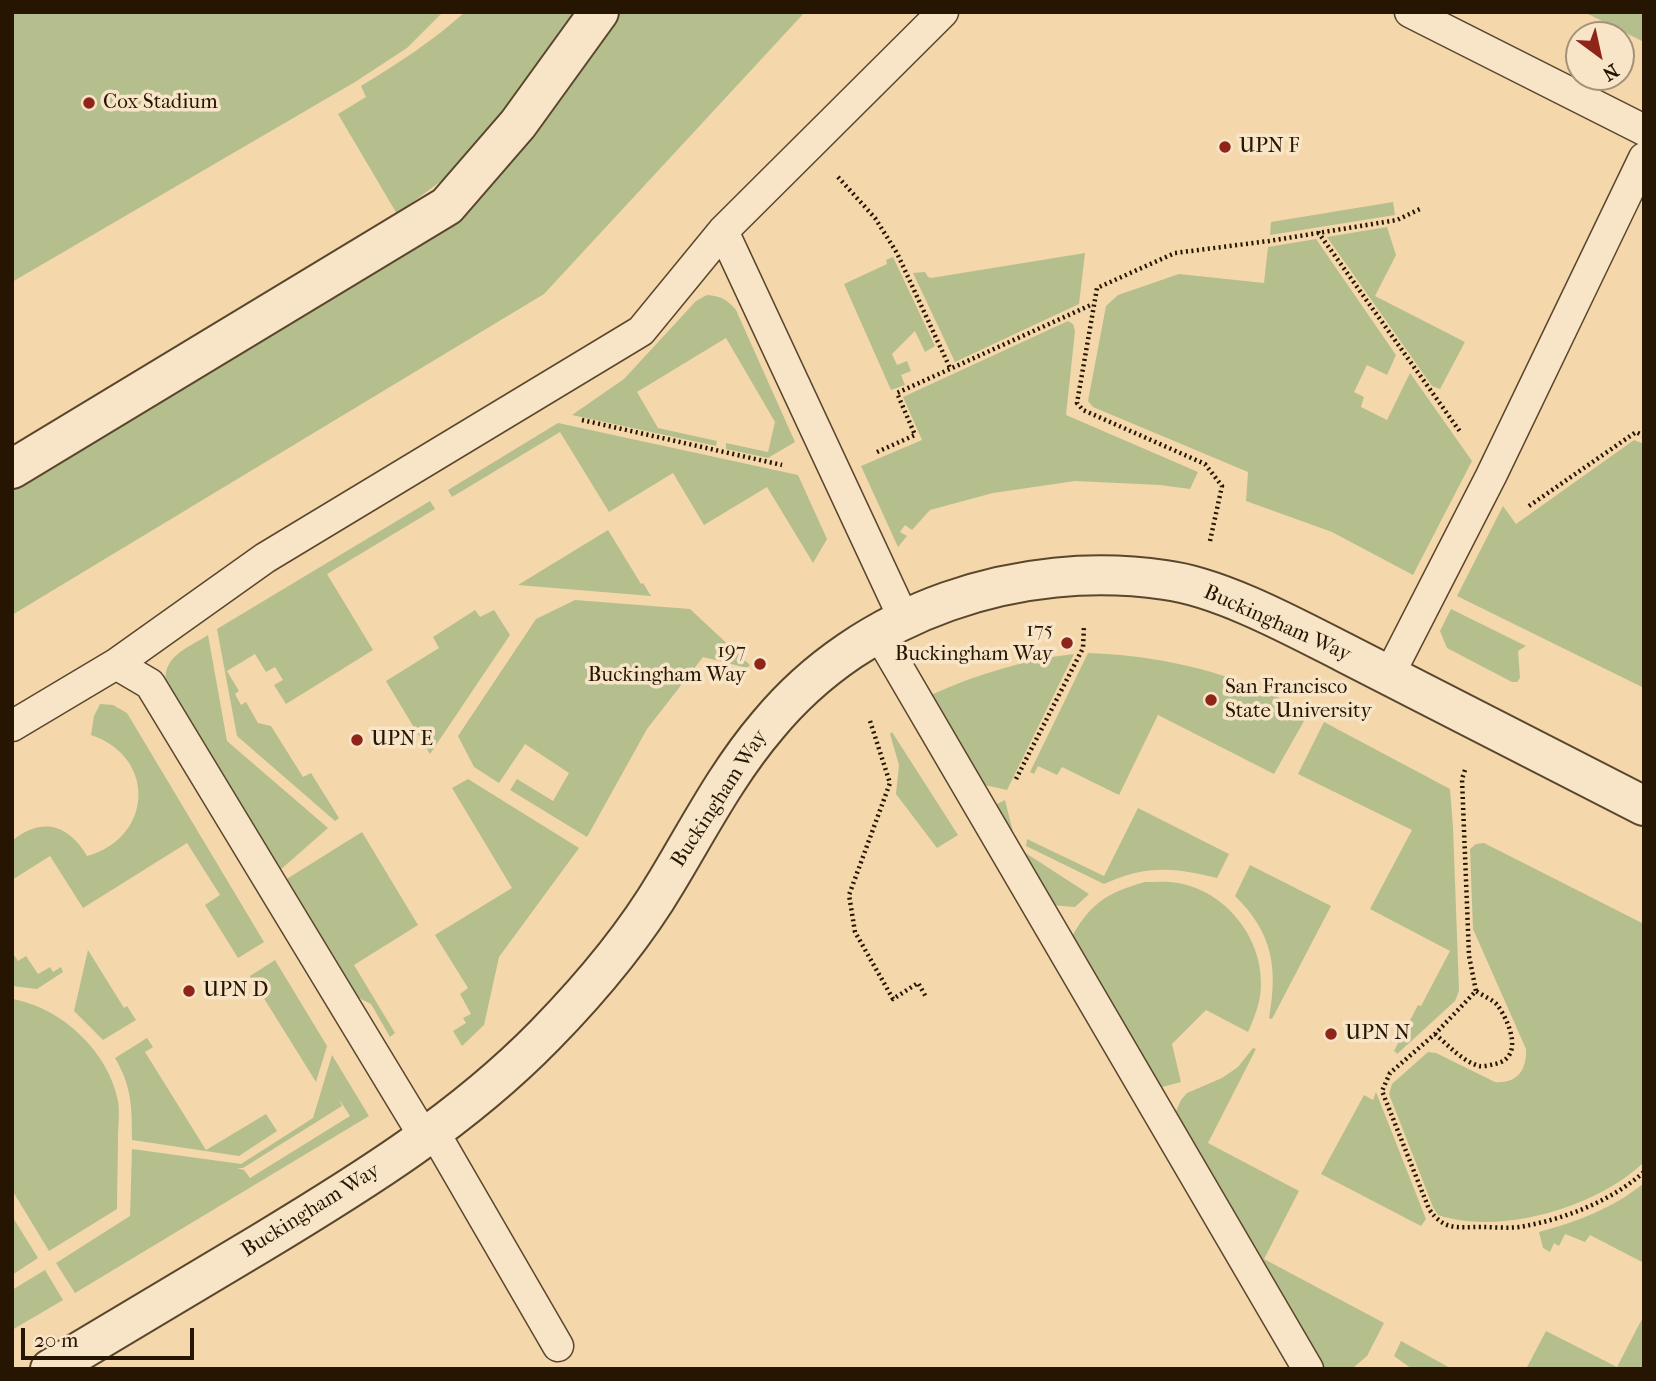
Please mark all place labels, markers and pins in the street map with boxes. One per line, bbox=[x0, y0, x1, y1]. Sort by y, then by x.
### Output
place label: Cox Stadium bbox=[103, 90, 218, 116]
marker: Cox Stadium bbox=[81, 95, 97, 111]
place label: UPN F bbox=[1239, 134, 1300, 160]
marker: UPN F bbox=[1217, 139, 1233, 155]
place label: 175 Buckingham Way bbox=[895, 618, 1053, 668]
marker: 175 Buckingham Way bbox=[1059, 635, 1075, 651]
place label: 197 Buckingham Way bbox=[588, 639, 746, 689]
marker: 197 Buckingham Way bbox=[752, 656, 768, 672]
place label: San Francisco State University bbox=[1225, 675, 1372, 725]
marker: San Francisco State University bbox=[1203, 692, 1219, 708]
place label: UPN E bbox=[371, 727, 433, 753]
marker: UPN E bbox=[349, 732, 365, 748]
place label: UPN D bbox=[203, 978, 268, 1004]
marker: UPN D bbox=[181, 983, 197, 999]
place label: UPN N bbox=[1345, 1021, 1410, 1047]
marker: UPN N bbox=[1323, 1026, 1339, 1042]

